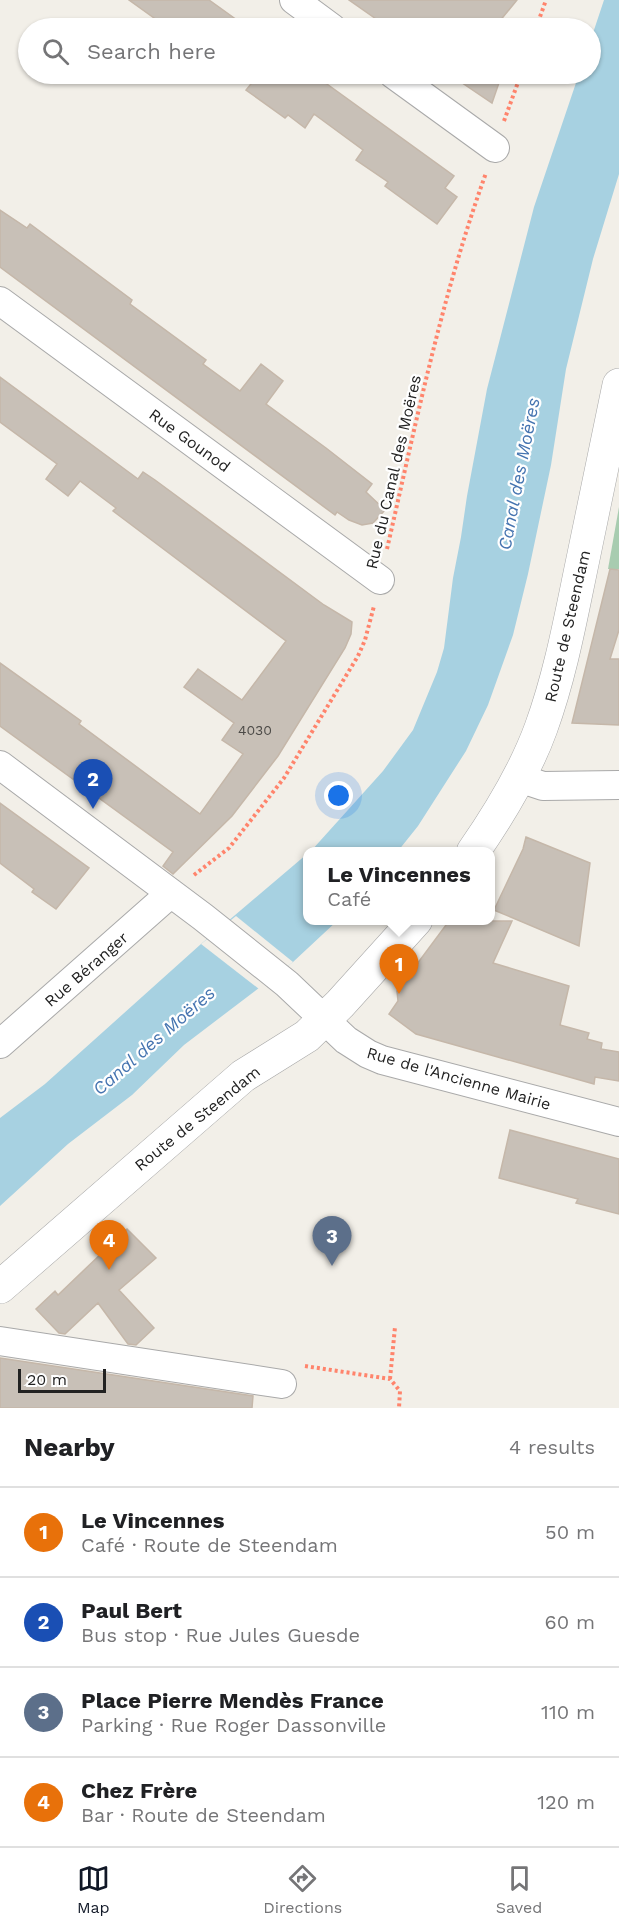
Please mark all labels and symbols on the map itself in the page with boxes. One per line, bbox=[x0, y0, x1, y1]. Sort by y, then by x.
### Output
street label: Rue du Canal des Moëres bbox=[362, 373, 425, 571]
water label: Canal des Moëres bbox=[493, 396, 544, 552]
street label: Rue Gounod bbox=[145, 405, 234, 476]
street label: Route de Steendam bbox=[541, 548, 594, 704]
house number: 4030 bbox=[238, 722, 272, 738]
pin: 2 bbox=[74, 760, 112, 809]
your location bbox=[324, 781, 353, 810]
street label: Rue Béranger bbox=[41, 928, 132, 1011]
pin: 1 bbox=[380, 944, 418, 994]
water label: Canal des Moëres bbox=[88, 982, 219, 1099]
street label: Rue de l'Ancienne Mairie bbox=[365, 1043, 553, 1114]
street label: Route de Steendam bbox=[131, 1062, 264, 1175]
pin: 3 bbox=[312, 1216, 352, 1266]
pin: 4 bbox=[90, 1220, 128, 1270]
scale bar bbox=[18, 1366, 106, 1394]

